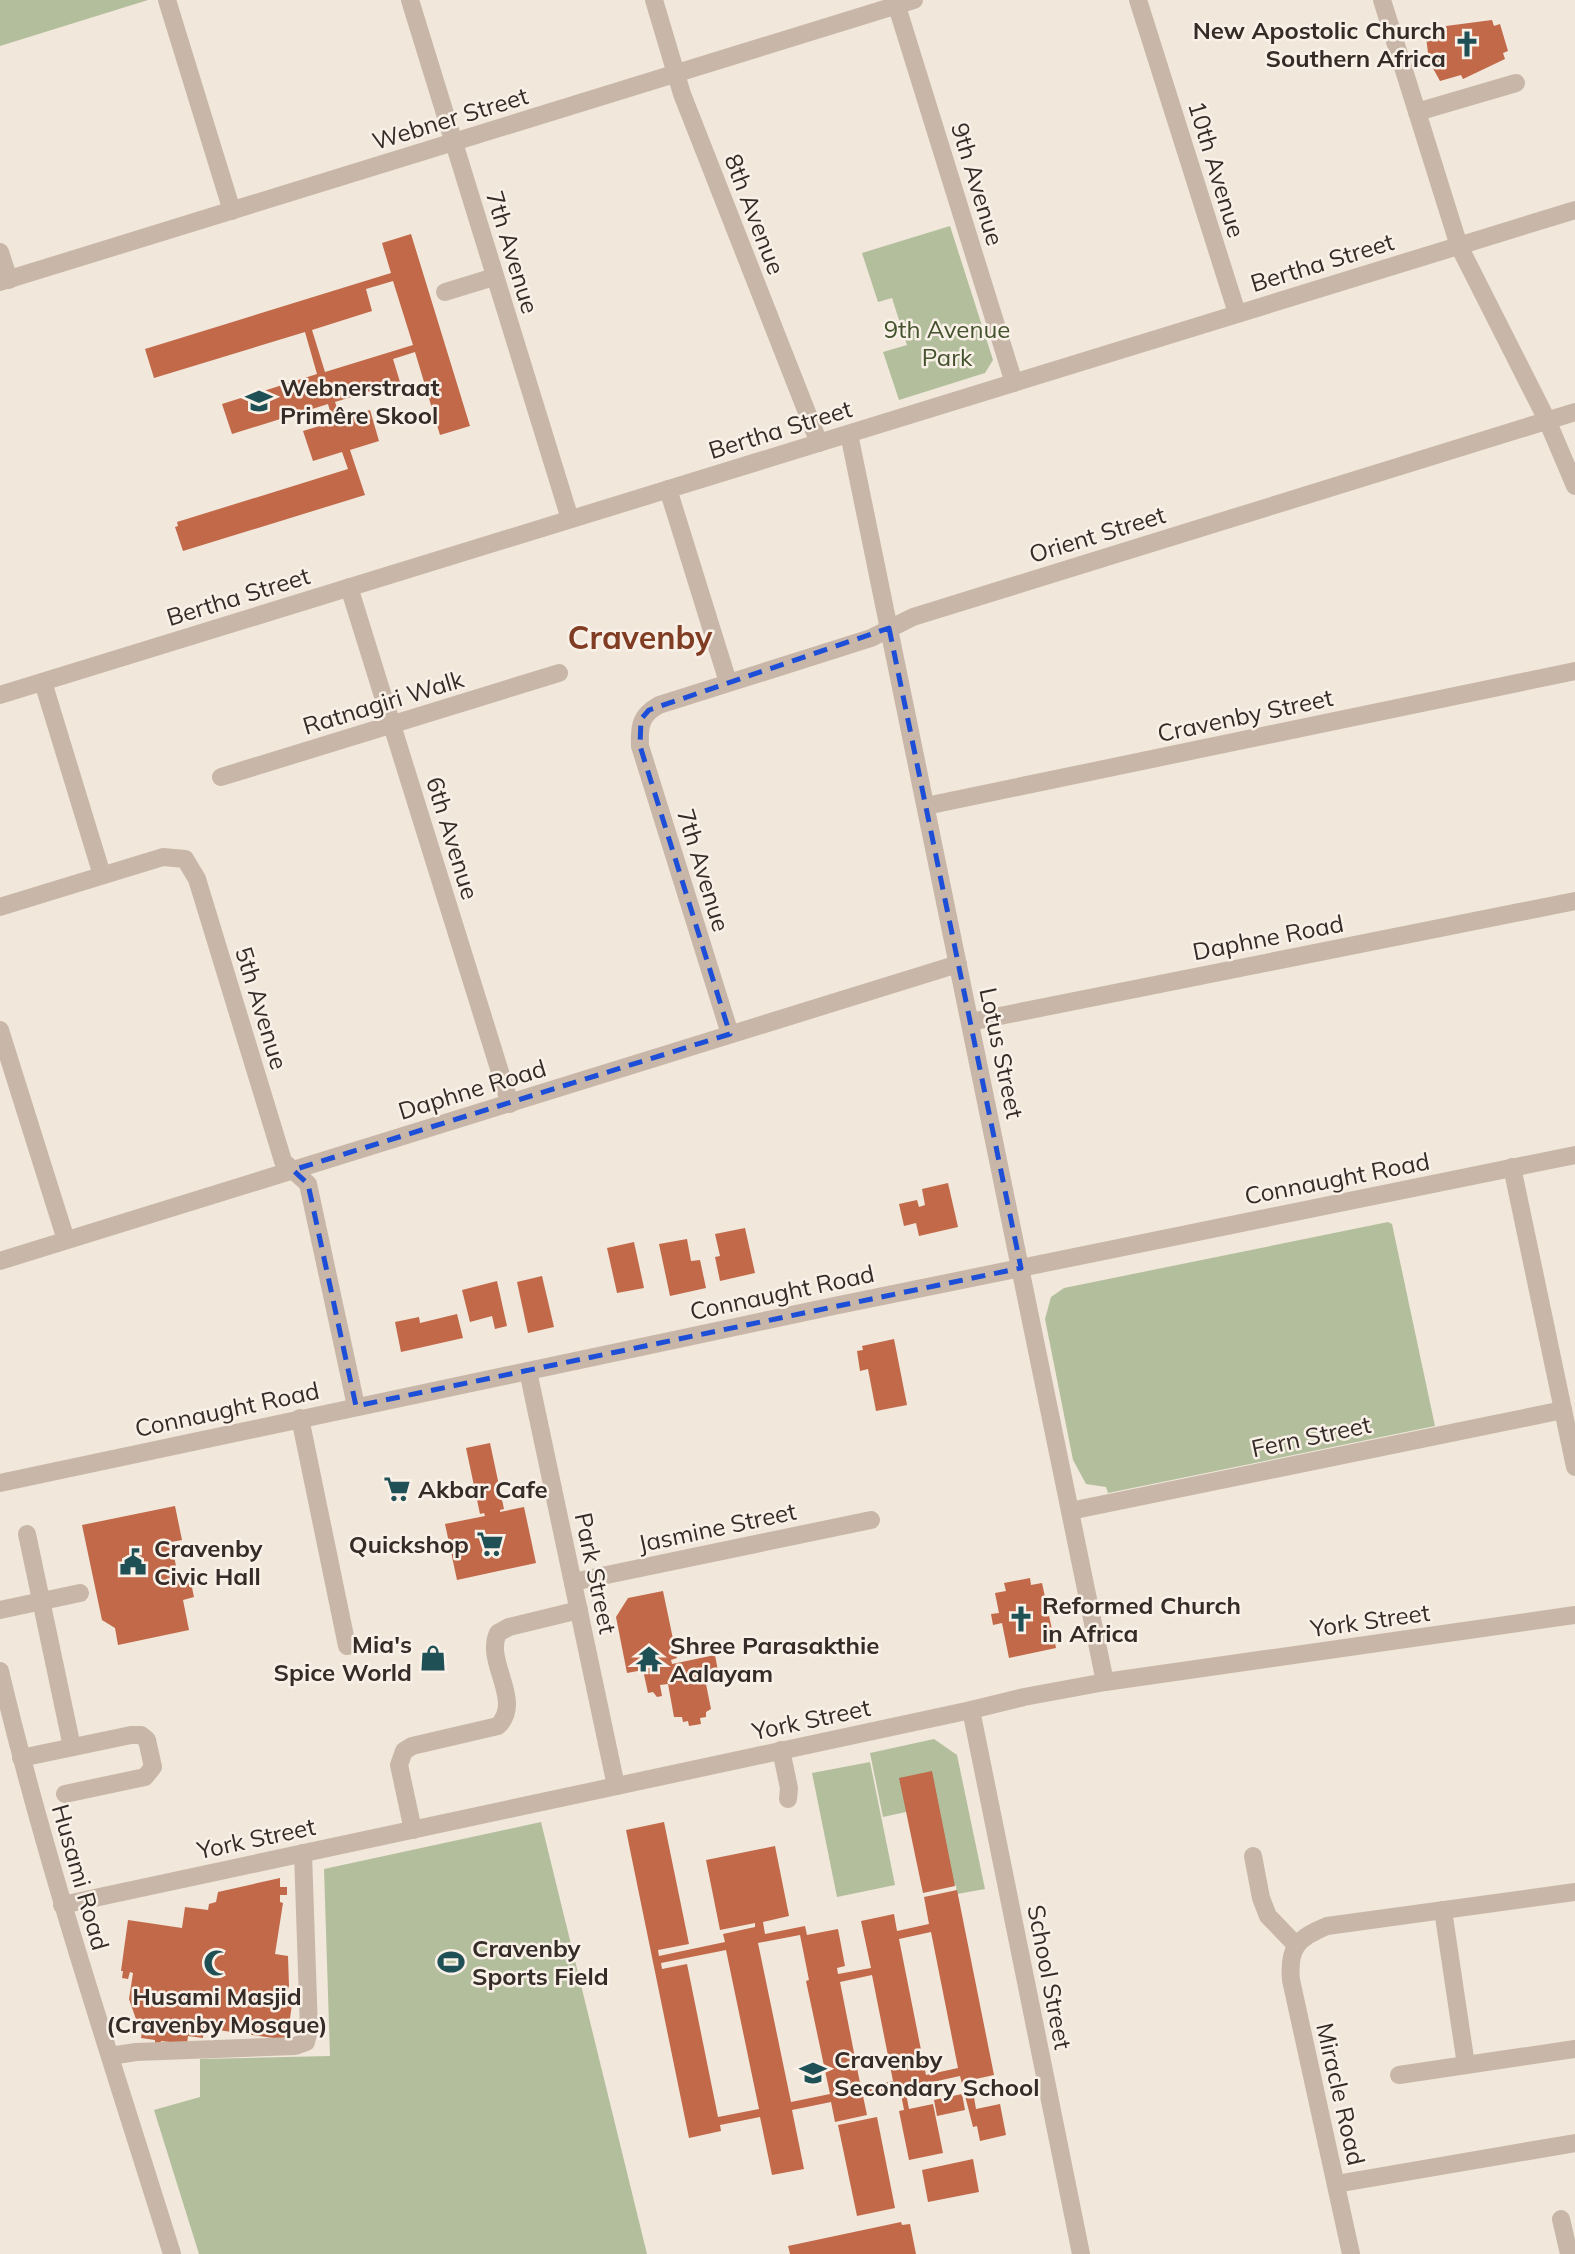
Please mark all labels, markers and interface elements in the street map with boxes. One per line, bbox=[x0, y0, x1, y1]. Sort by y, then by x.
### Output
place label: New Apostolic Church Southern Africa bbox=[1193, 15, 1446, 73]
church icon: New Apostolic Church Southern Africa bbox=[1452, 29, 1482, 59]
street label: Webner Street bbox=[369, 80, 531, 156]
street label: 10th Avenue bbox=[1182, 97, 1252, 241]
street label: 9th Avenue bbox=[945, 119, 1011, 249]
street label: 8th Avenue bbox=[718, 149, 792, 279]
street label: 7th Avenue bbox=[480, 187, 546, 317]
street label: Bertha Street bbox=[1247, 226, 1397, 298]
park label: 9th Avenue Park bbox=[884, 314, 1010, 372]
place label: Webnerstraat Primêre Skool bbox=[280, 372, 440, 430]
school or university icon: Webnerstraat Primêre Skool bbox=[244, 386, 274, 416]
street label: Bertha Street bbox=[705, 393, 855, 465]
street label: Orient Street bbox=[1025, 499, 1169, 569]
street label: Bertha Street bbox=[163, 560, 313, 632]
district label: Cravenby bbox=[568, 617, 713, 657]
street label: Ratnagiri Walk bbox=[299, 663, 468, 741]
street label: Cravenby Street bbox=[1155, 682, 1335, 748]
street label: 6th Avenue bbox=[420, 773, 486, 903]
street label: 7th Avenue bbox=[671, 805, 737, 935]
street label: Daphne Road bbox=[1190, 908, 1346, 966]
street label: 5th Avenue bbox=[229, 943, 295, 1073]
street label: Lotus Street bbox=[973, 985, 1031, 1121]
street label: Daphne Road bbox=[394, 1052, 550, 1126]
street label: Connaught Road bbox=[1242, 1145, 1432, 1211]
street label: Connaught Road bbox=[687, 1258, 877, 1326]
street label: Connaught Road bbox=[132, 1375, 322, 1443]
street label: Fern Street bbox=[1248, 1409, 1374, 1463]
supermarket icon: Akbar Cafe bbox=[382, 1474, 412, 1504]
place label: Akbar Cafe bbox=[418, 1474, 548, 1504]
street label: Jasmine Street bbox=[635, 1496, 799, 1558]
street label: Park Street bbox=[569, 1510, 623, 1636]
place label: Quickshop bbox=[349, 1529, 469, 1559]
supermarket icon: Quickshop bbox=[475, 1529, 505, 1559]
place label: Cravenby Civic Hall bbox=[154, 1533, 264, 1591]
public building icon: Cravenby Civic Hall bbox=[118, 1547, 148, 1577]
place label: Reformed Church in Africa bbox=[1042, 1590, 1241, 1648]
street label: York Street bbox=[1307, 1597, 1432, 1643]
church icon: Reformed Church in Africa bbox=[1006, 1604, 1036, 1634]
place label: Mia's Spice World bbox=[274, 1629, 412, 1687]
place label: Shree Parasakthie Aalayam bbox=[670, 1630, 879, 1688]
shop icon: Mia's Spice World bbox=[418, 1643, 448, 1673]
temple icon: Shree Parasakthie Aalayam bbox=[634, 1644, 664, 1674]
street label: York Street bbox=[748, 1692, 873, 1746]
street label: Husami Road bbox=[46, 1801, 116, 1953]
street label: York Street bbox=[193, 1811, 318, 1865]
street label: School Street bbox=[1021, 1902, 1079, 2052]
place label: Cravenby Sports Field bbox=[472, 1933, 609, 1991]
sports icon: Cravenby Sports Field bbox=[436, 1947, 466, 1977]
mosque icon: Husami Masjid (Cravenby Mosque) bbox=[202, 1948, 232, 1978]
place label: Husami Masjid (Cravenby Mosque) bbox=[106, 1981, 328, 2039]
street label: Miracle Road bbox=[1310, 2020, 1372, 2168]
place label: Cravenby Secondary School bbox=[834, 2044, 1039, 2102]
school or university icon: Cravenby Secondary School bbox=[798, 2058, 828, 2088]

